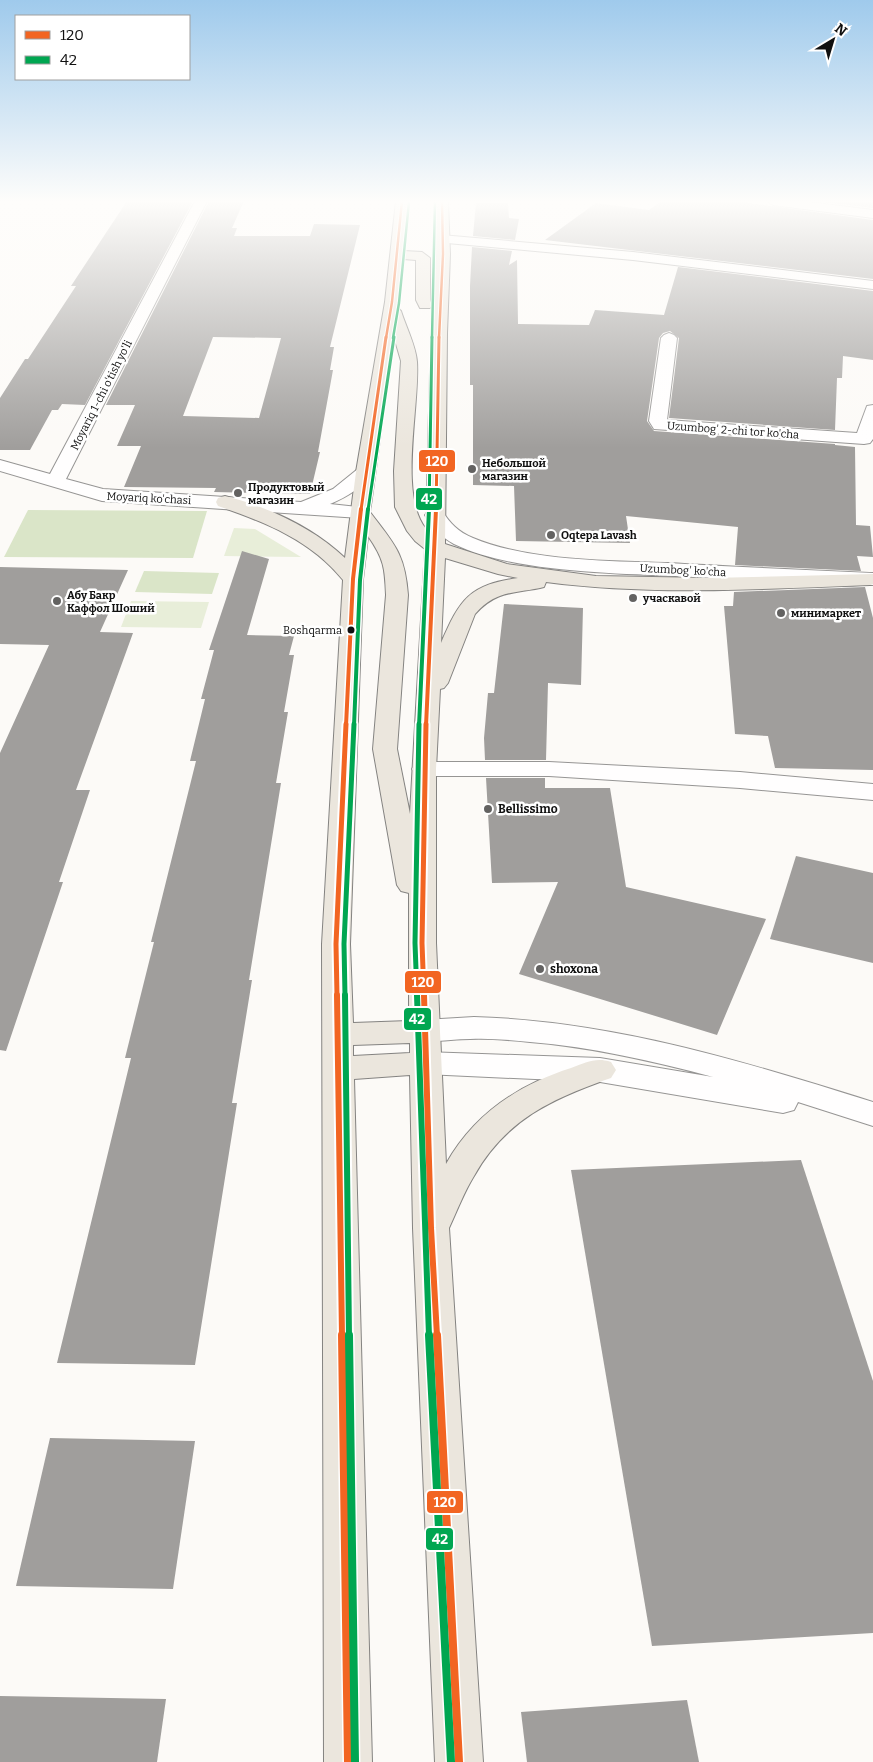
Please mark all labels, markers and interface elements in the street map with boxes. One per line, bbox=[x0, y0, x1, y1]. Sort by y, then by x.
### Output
legend bbox=[15, 15, 190, 80]
north arrow bbox=[808, 15, 858, 65]
text: N bbox=[831, 20, 850, 40]
text: 120 bbox=[60, 26, 84, 44]
text: 42 bbox=[60, 51, 77, 69]
street label: Moyariq 1-chi o'tish yo'li bbox=[68, 337, 135, 452]
street label: Uzumbog' 2-chi tor ko'cha bbox=[666, 419, 799, 442]
line badge: 120 bbox=[418, 449, 456, 473]
text: 120 bbox=[426, 453, 449, 470]
place label: Небольшой магазин bbox=[482, 457, 547, 483]
marker: Небольшой магазин bbox=[466, 463, 478, 475]
place label: Продуктовый магазин bbox=[248, 481, 325, 507]
marker: Продуктовый магазин bbox=[232, 487, 244, 499]
line badge: 42 bbox=[415, 487, 443, 511]
street label: Moyariq ko'chasi bbox=[106, 490, 192, 507]
text: 42 bbox=[421, 491, 437, 508]
marker: Oqtepa Lavash bbox=[545, 529, 557, 541]
place label: Oqtepa Lavash bbox=[561, 529, 637, 542]
street label: Uzumbog' ko'cha bbox=[639, 562, 726, 579]
place label: Абу Бакр Каффол Шоший bbox=[67, 589, 155, 615]
marker: учаскавой bbox=[627, 592, 639, 604]
place label: учаскавой bbox=[642, 592, 701, 605]
marker: Абу Бакр Каффол Шоший bbox=[51, 595, 63, 607]
marker: минимаркет bbox=[775, 607, 787, 619]
place label: минимаркет bbox=[791, 607, 861, 620]
place label: Boshqarma bbox=[283, 624, 342, 637]
marker: Boshqarma bbox=[346, 625, 356, 635]
place label: Bellissimo bbox=[498, 802, 558, 816]
marker: Bellissimo bbox=[482, 803, 494, 815]
place label: shoxona bbox=[550, 962, 598, 976]
marker: shoxona bbox=[534, 963, 546, 975]
line badge: 120 bbox=[404, 970, 442, 994]
text: 120 bbox=[412, 974, 435, 991]
line badge: 42 bbox=[403, 1007, 432, 1031]
text: 42 bbox=[409, 1011, 425, 1028]
line badge: 120 bbox=[426, 1490, 464, 1514]
text: 120 bbox=[434, 1494, 457, 1511]
line badge: 42 bbox=[425, 1527, 454, 1551]
text: 42 bbox=[432, 1531, 448, 1548]

